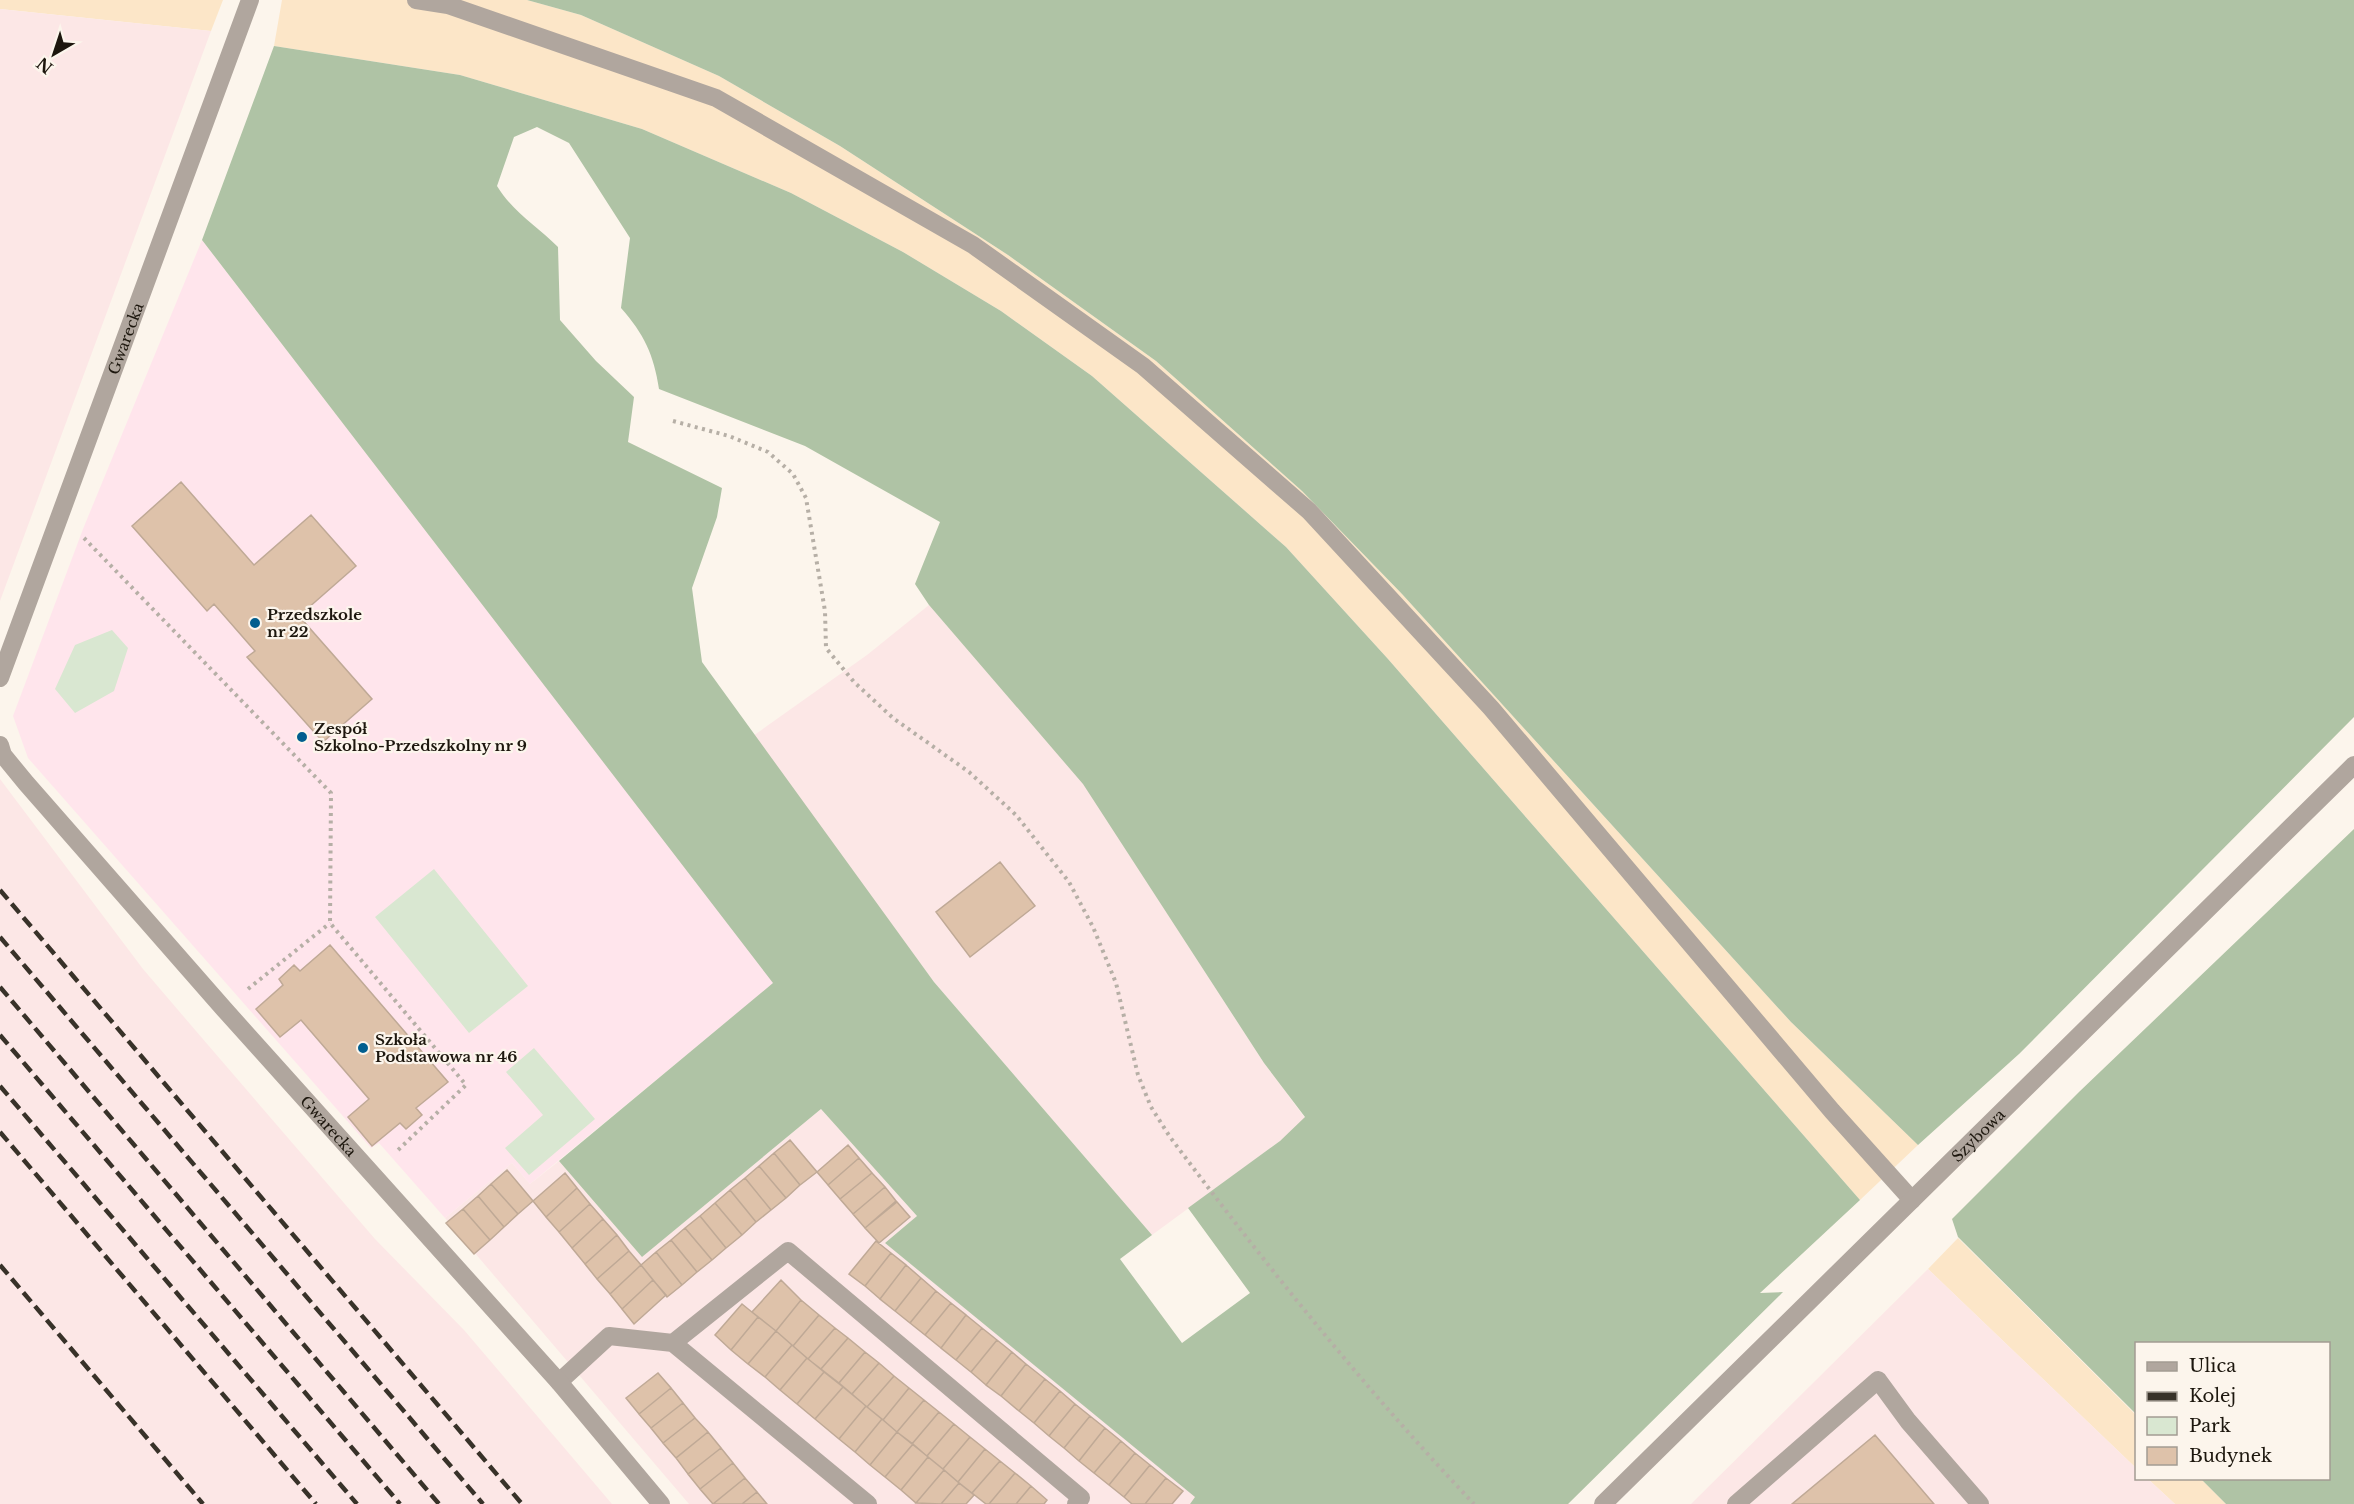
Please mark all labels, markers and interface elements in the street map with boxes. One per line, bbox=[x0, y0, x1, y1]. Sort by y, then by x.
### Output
north arrow bbox=[24, 24, 84, 84]
text: N bbox=[32, 53, 57, 78]
street label: Gwarecka bbox=[103, 299, 147, 377]
place label: Przedszkole nr 22 bbox=[267, 605, 362, 641]
marker: Przedszkole nr 22 bbox=[248, 616, 262, 630]
place label: Zespół Szkolno-Przedszkolny nr 9 bbox=[314, 719, 527, 755]
marker: Zespół Szkolno-Przedszkolny nr 9 bbox=[295, 730, 309, 744]
place label: Szkoła Podstawowa nr 46 bbox=[375, 1030, 517, 1066]
marker: Szkoła Podstawowa nr 46 bbox=[356, 1041, 370, 1055]
street label: Gwarecka bbox=[297, 1091, 361, 1160]
street label: Szybowa bbox=[1947, 1104, 2009, 1166]
legend bbox=[2135, 1342, 2330, 1480]
text: Ulica bbox=[2189, 1355, 2236, 1377]
text: Kolej bbox=[2189, 1385, 2236, 1407]
text: Park bbox=[2189, 1415, 2231, 1437]
text: Budynek bbox=[2189, 1445, 2272, 1467]

